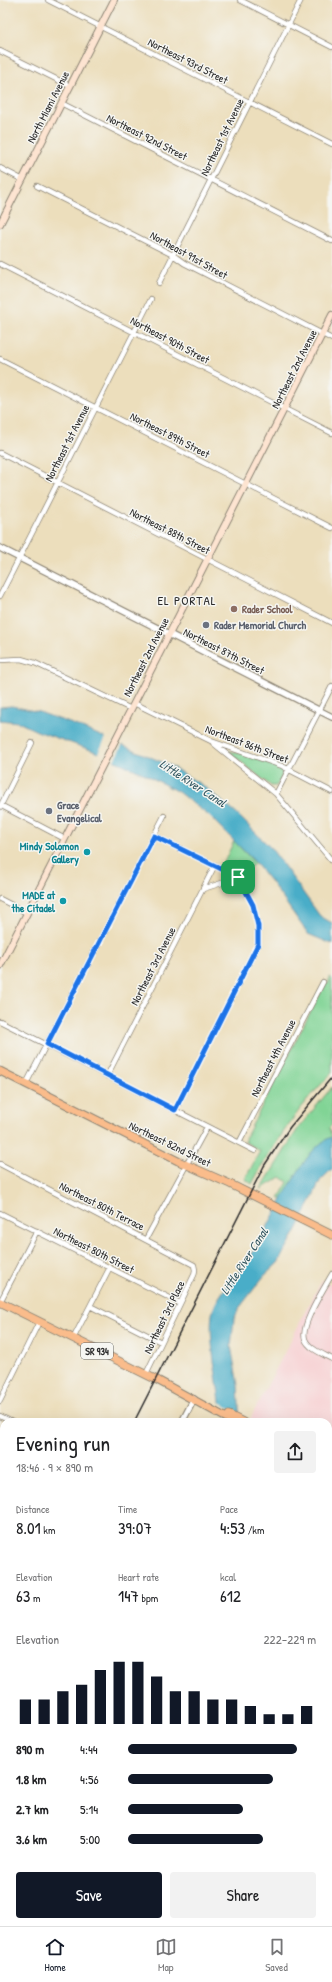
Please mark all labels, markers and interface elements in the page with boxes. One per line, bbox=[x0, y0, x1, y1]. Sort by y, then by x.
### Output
street label: Northeast 93rd Street bbox=[146, 35, 230, 87]
street label: North Miami Avenue bbox=[24, 68, 72, 145]
street label: Northeast 1st Avenue bbox=[197, 95, 247, 178]
street label: Northeast 92nd Street bbox=[104, 111, 190, 163]
street label: Northeast 91st Street bbox=[148, 228, 230, 282]
street label: Northeast 90th Street bbox=[128, 313, 212, 367]
street label: Northeast 2nd Avenue bbox=[268, 327, 320, 411]
street label: Northeast 1st Avenue bbox=[42, 402, 93, 484]
street label: Northeast 89th Street bbox=[128, 409, 212, 461]
street label: Northeast 88th Street bbox=[128, 505, 213, 557]
district label: EL PORTAL bbox=[157, 591, 217, 609]
place label: Rader School bbox=[242, 602, 294, 616]
marker: Rader School bbox=[229, 604, 239, 614]
street label: Northeast 2nd Avenue bbox=[120, 615, 172, 699]
place label: Rader Memorial Church bbox=[214, 618, 307, 632]
marker: Rader Memorial Church bbox=[201, 620, 211, 630]
street label: Northeast 87th Street bbox=[181, 625, 267, 678]
street label: Northeast 86th Street bbox=[203, 722, 291, 766]
water label: Little River Canal bbox=[157, 755, 230, 811]
place label: Grace Evangelical bbox=[57, 798, 103, 826]
marker: Grace Evangelical bbox=[44, 806, 54, 816]
place label: Mindy Solomon Gallery bbox=[20, 839, 79, 867]
marker: Mindy Solomon Gallery bbox=[82, 847, 92, 857]
pin bbox=[221, 860, 255, 894]
icon: arrive bbox=[227, 866, 249, 888]
place label: MADE at the Citadel bbox=[11, 888, 56, 915]
marker: MADE at the Citadel bbox=[58, 896, 68, 906]
street label: Northeast 3rd Avenue bbox=[127, 924, 179, 1008]
street label: Northeast 4th Avenue bbox=[247, 1016, 299, 1099]
street label: Northeast 82nd Street bbox=[127, 1118, 213, 1170]
street label: Northeast 80th Terrace bbox=[57, 1178, 147, 1234]
street label: Northeast 80th Street bbox=[51, 1224, 137, 1276]
water label: Little River Canal bbox=[216, 1224, 272, 1297]
street label: Northeast 3rd Place bbox=[140, 1278, 188, 1356]
road number: SR 934 bbox=[81, 1343, 113, 1359]
text: Evening run bbox=[16, 1428, 110, 1458]
button: share bbox=[274, 1431, 316, 1473]
text: 18:46 · 9 × 890 m bbox=[16, 1458, 93, 1476]
text: Distance bbox=[16, 1502, 50, 1516]
text: Time bbox=[118, 1502, 137, 1516]
text: Pace bbox=[220, 1502, 238, 1516]
text: 8.01 bbox=[16, 1516, 41, 1539]
text: 39:07 bbox=[118, 1516, 152, 1539]
text: 4:53 bbox=[220, 1516, 245, 1539]
text: km bbox=[41, 1523, 55, 1537]
text: /km bbox=[245, 1523, 264, 1537]
text: Elevation bbox=[16, 1570, 53, 1584]
text: Heart rate bbox=[118, 1570, 159, 1584]
text: kcal bbox=[220, 1570, 236, 1584]
text: 63 bbox=[16, 1584, 30, 1607]
text: 147 bbox=[118, 1584, 139, 1607]
text: 612 bbox=[220, 1584, 241, 1607]
text: m bbox=[30, 1591, 40, 1605]
text: bpm bbox=[139, 1591, 158, 1605]
text: Elevation bbox=[16, 1630, 59, 1648]
text: 222–229 m bbox=[264, 1630, 316, 1648]
text: 890 m bbox=[16, 1740, 44, 1758]
text: 4:44 bbox=[80, 1740, 98, 1758]
text: 1.8 km bbox=[16, 1770, 46, 1788]
text: 4:56 bbox=[80, 1770, 99, 1788]
text: 2.7 km bbox=[16, 1800, 49, 1818]
text: 5:14 bbox=[80, 1800, 98, 1818]
text: 3.6 km bbox=[16, 1830, 47, 1848]
text: 5:00 bbox=[80, 1830, 100, 1848]
button: Save bbox=[16, 1872, 162, 1918]
button: Share bbox=[170, 1872, 316, 1918]
tab: Home bbox=[44, 1936, 66, 1974]
tab: Map bbox=[155, 1936, 177, 1974]
tab: Saved bbox=[265, 1936, 288, 1974]

